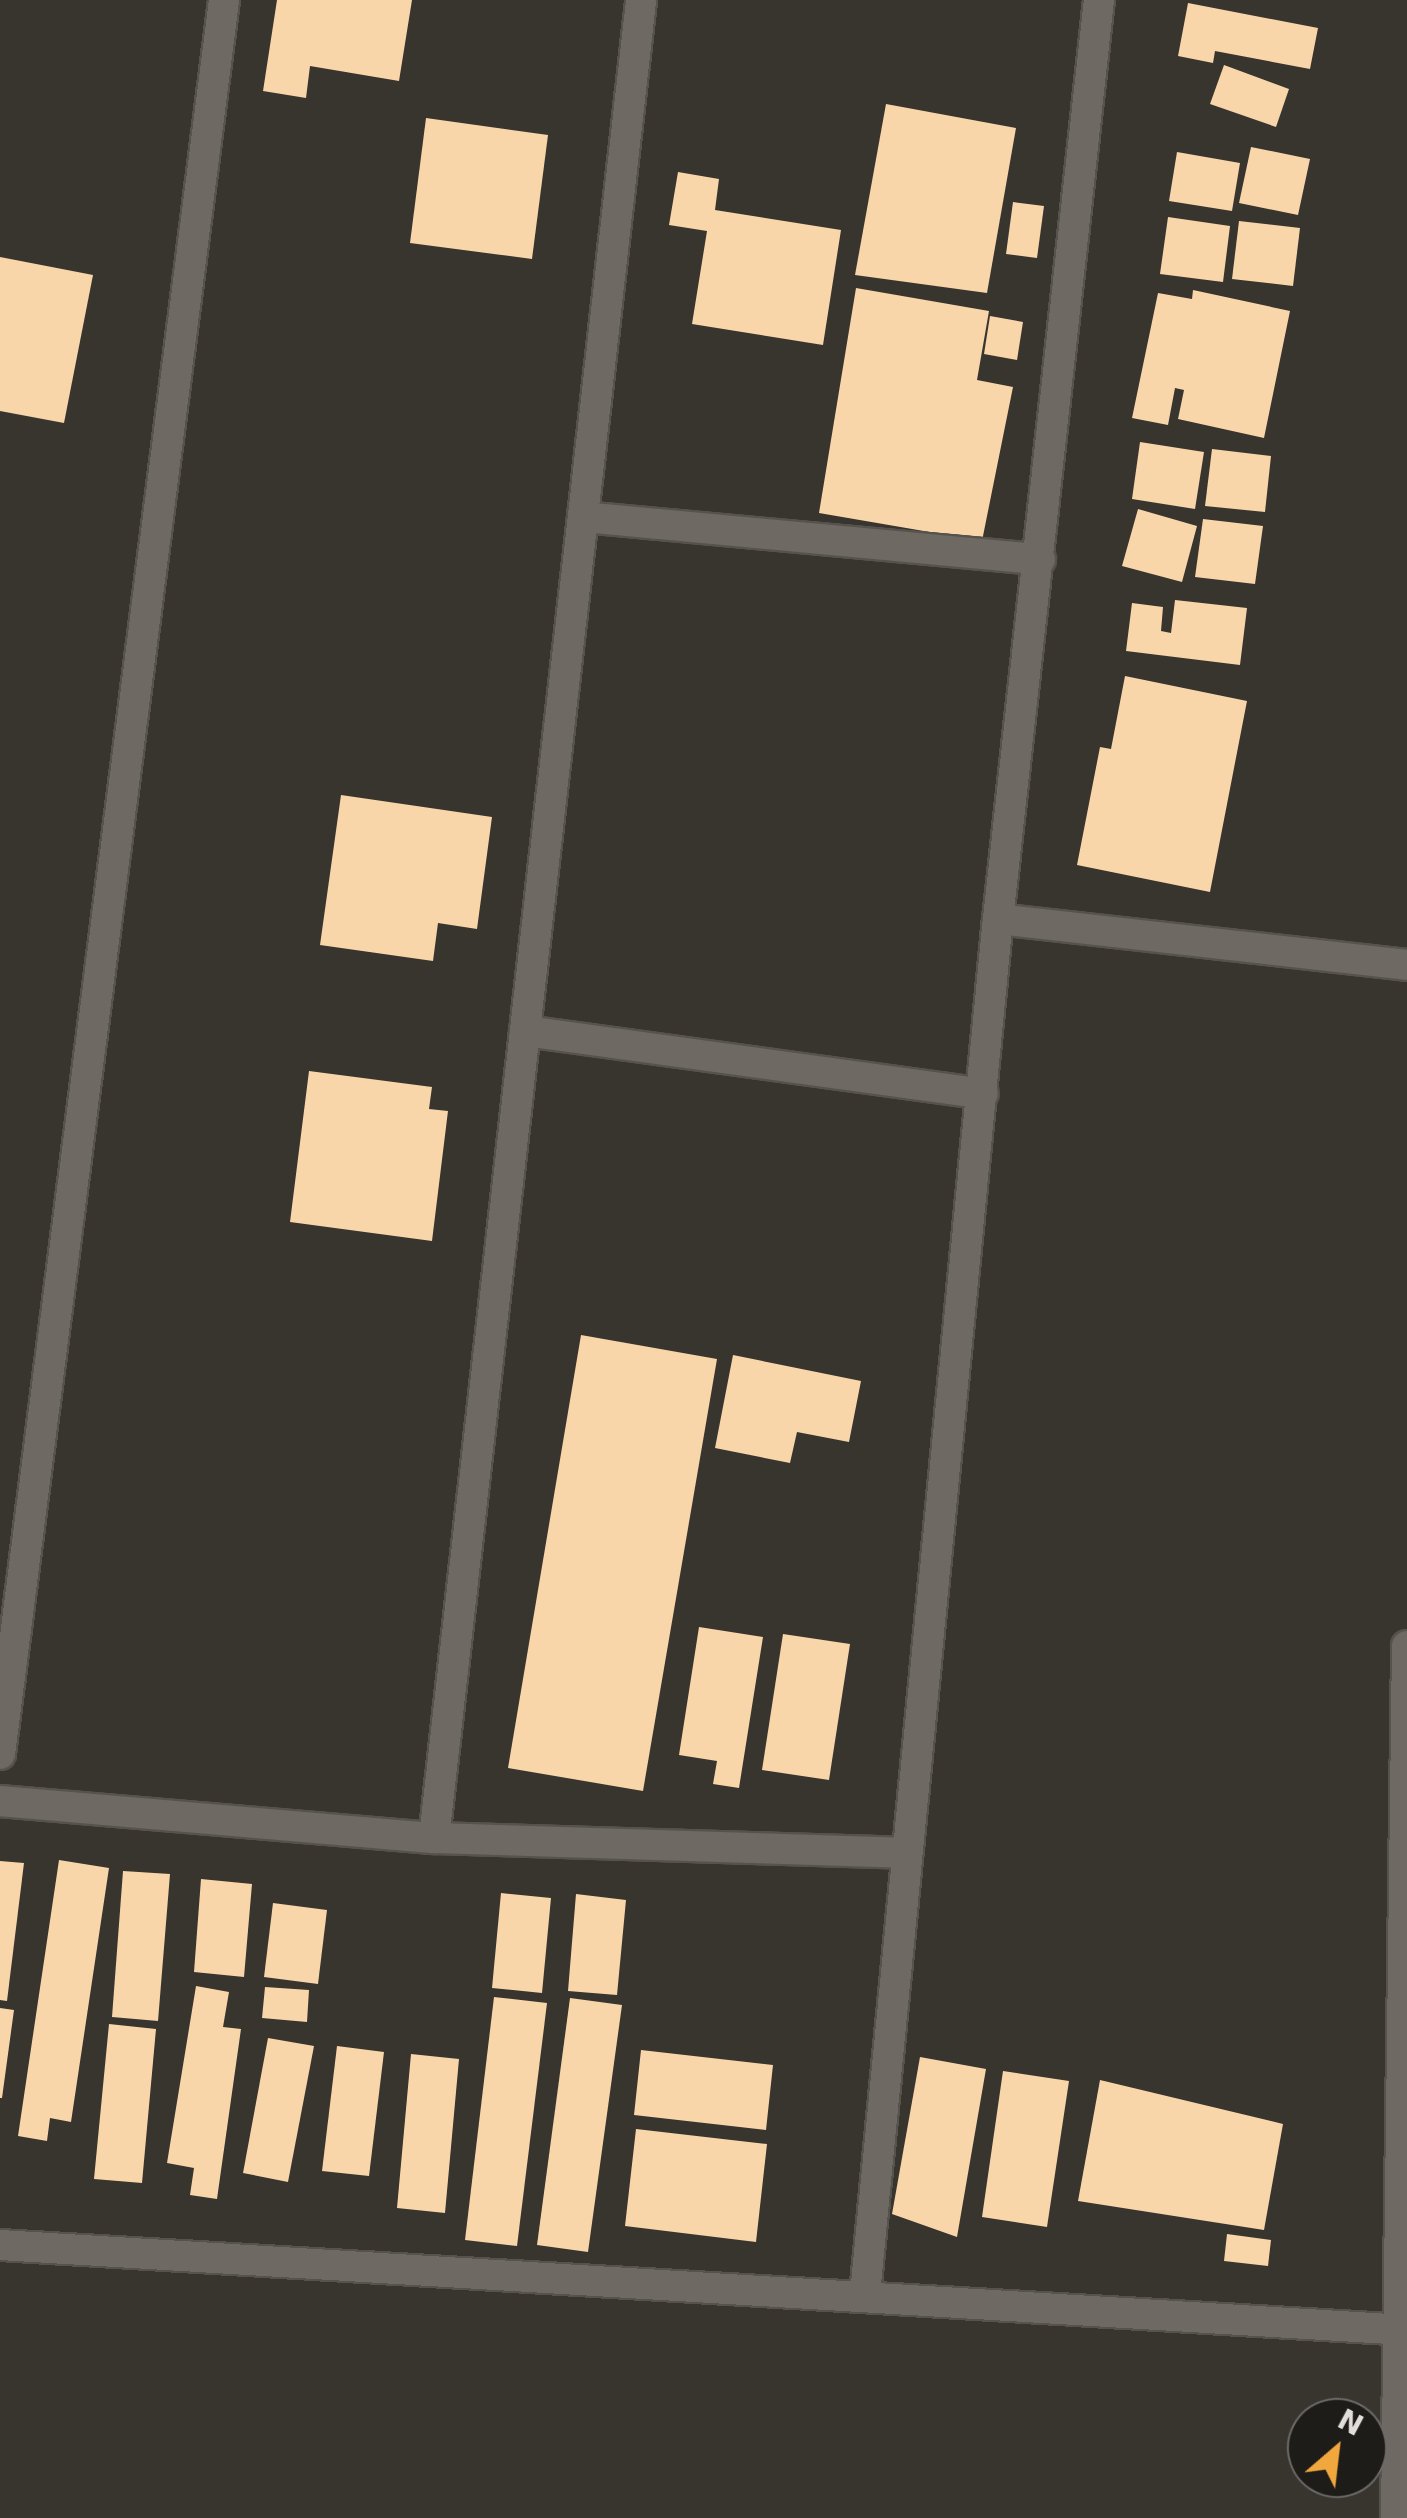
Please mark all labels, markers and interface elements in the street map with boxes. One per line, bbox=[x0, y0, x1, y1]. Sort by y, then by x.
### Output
north arrow bbox=[1287, 2398, 1387, 2498]
text: N bbox=[1332, 2403, 1368, 2443]

